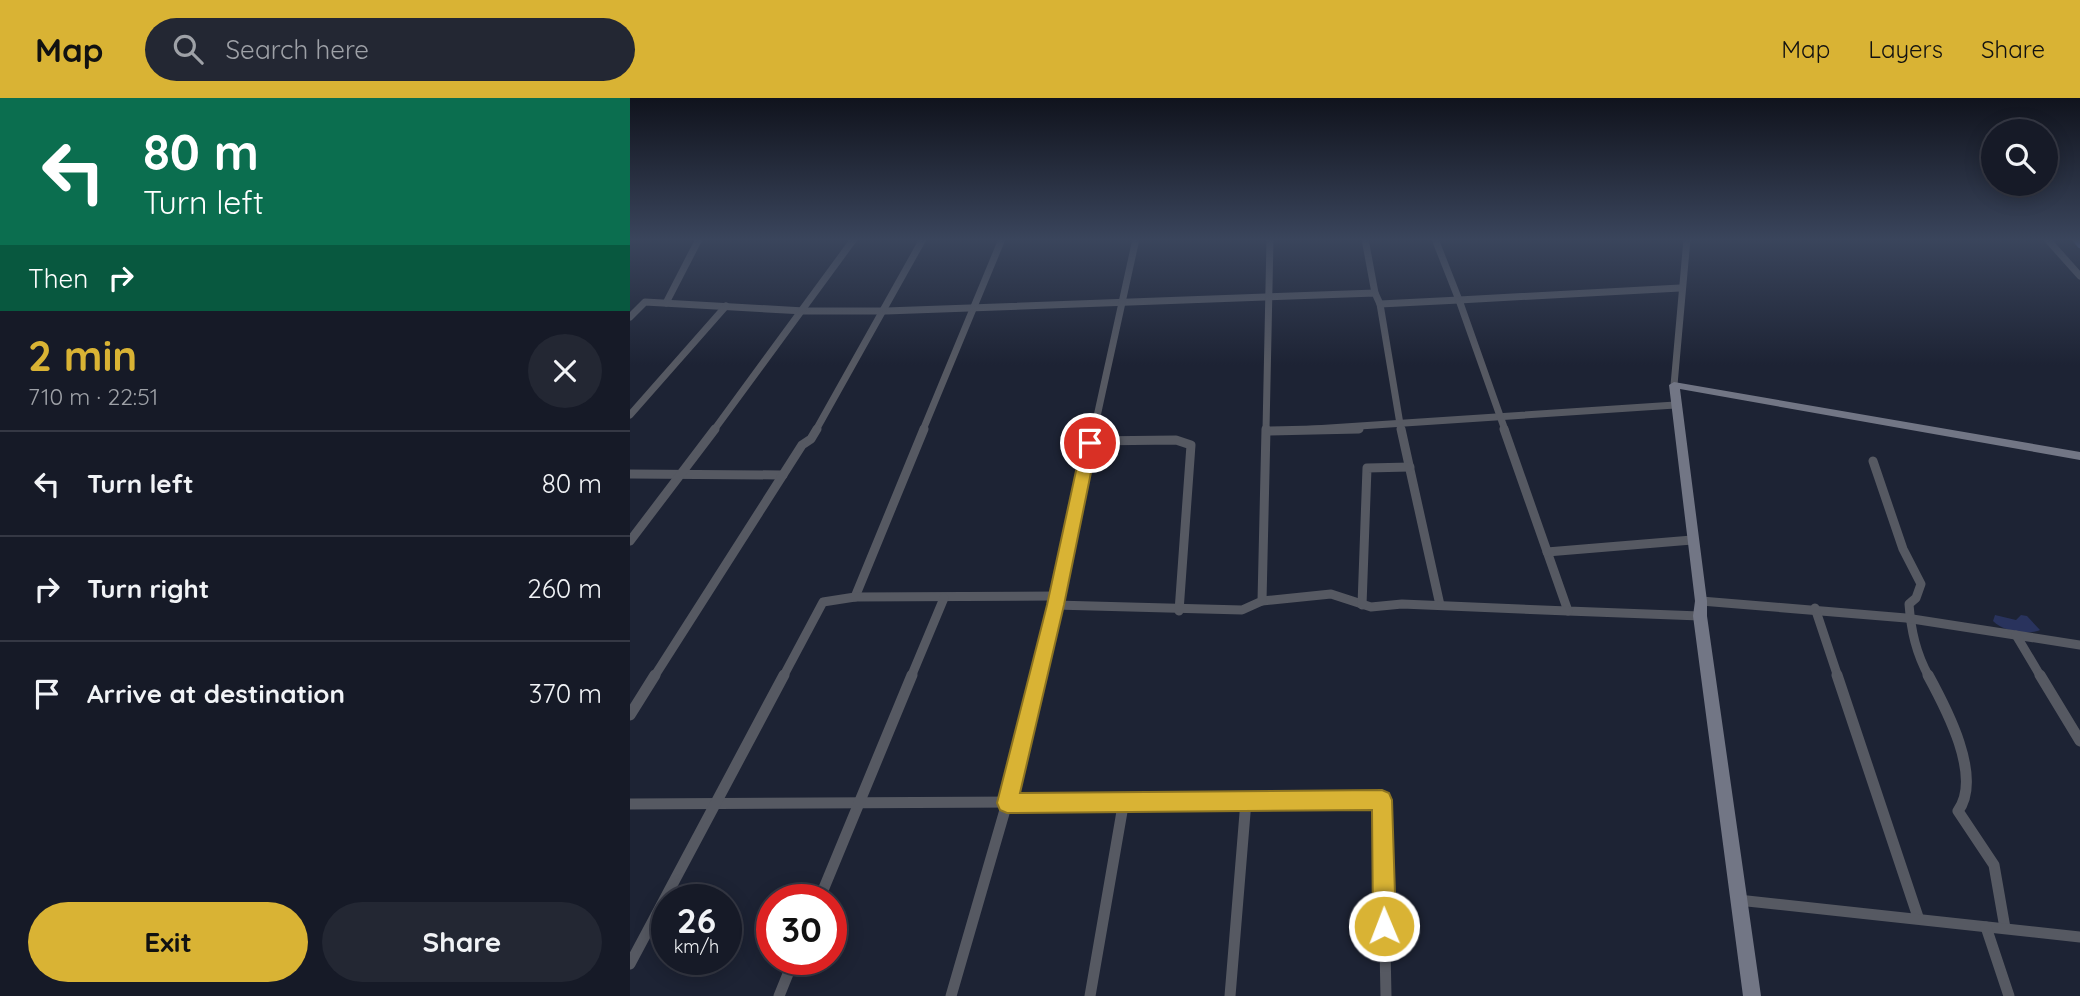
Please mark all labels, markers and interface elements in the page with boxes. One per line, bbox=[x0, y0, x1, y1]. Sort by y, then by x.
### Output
search box bbox=[145, 18, 635, 81]
text: Map bbox=[35, 29, 103, 70]
icon: search bbox=[169, 30, 207, 68]
text: Search here bbox=[225, 33, 369, 66]
text: Map bbox=[1781, 34, 1830, 64]
text: Layers bbox=[1868, 34, 1943, 64]
text: Share bbox=[1981, 34, 2045, 64]
map controls bbox=[1981, 119, 2058, 196]
button: search bbox=[1981, 119, 2058, 196]
text: 80 m bbox=[143, 121, 259, 182]
icon: left bbox=[28, 126, 119, 217]
text: Turn left bbox=[143, 182, 264, 222]
icon: right bbox=[102, 259, 140, 297]
text: Then bbox=[28, 262, 88, 295]
text: 2 min bbox=[28, 329, 137, 382]
button: close bbox=[528, 334, 602, 408]
text: 710 m · 22:51 bbox=[28, 382, 158, 411]
pin bbox=[1060, 413, 1120, 473]
icon: arrive bbox=[1071, 424, 1109, 462]
icon: left bbox=[28, 465, 66, 503]
text: Turn left bbox=[87, 467, 194, 500]
text: 80 m bbox=[542, 467, 602, 500]
icon: right bbox=[28, 570, 66, 608]
text: Turn right bbox=[87, 572, 209, 605]
text: 260 m bbox=[527, 572, 602, 605]
icon: arrive bbox=[28, 675, 66, 713]
text: Arrive at destination bbox=[87, 677, 345, 710]
text: 370 m bbox=[529, 677, 602, 710]
speed limit sign: 30 bbox=[756, 884, 847, 975]
position arrow bbox=[1347, 889, 1421, 963]
text: 26 bbox=[677, 898, 716, 942]
button: Exit bbox=[28, 902, 308, 982]
button: Share bbox=[322, 902, 602, 982]
text: km/h bbox=[674, 935, 719, 958]

